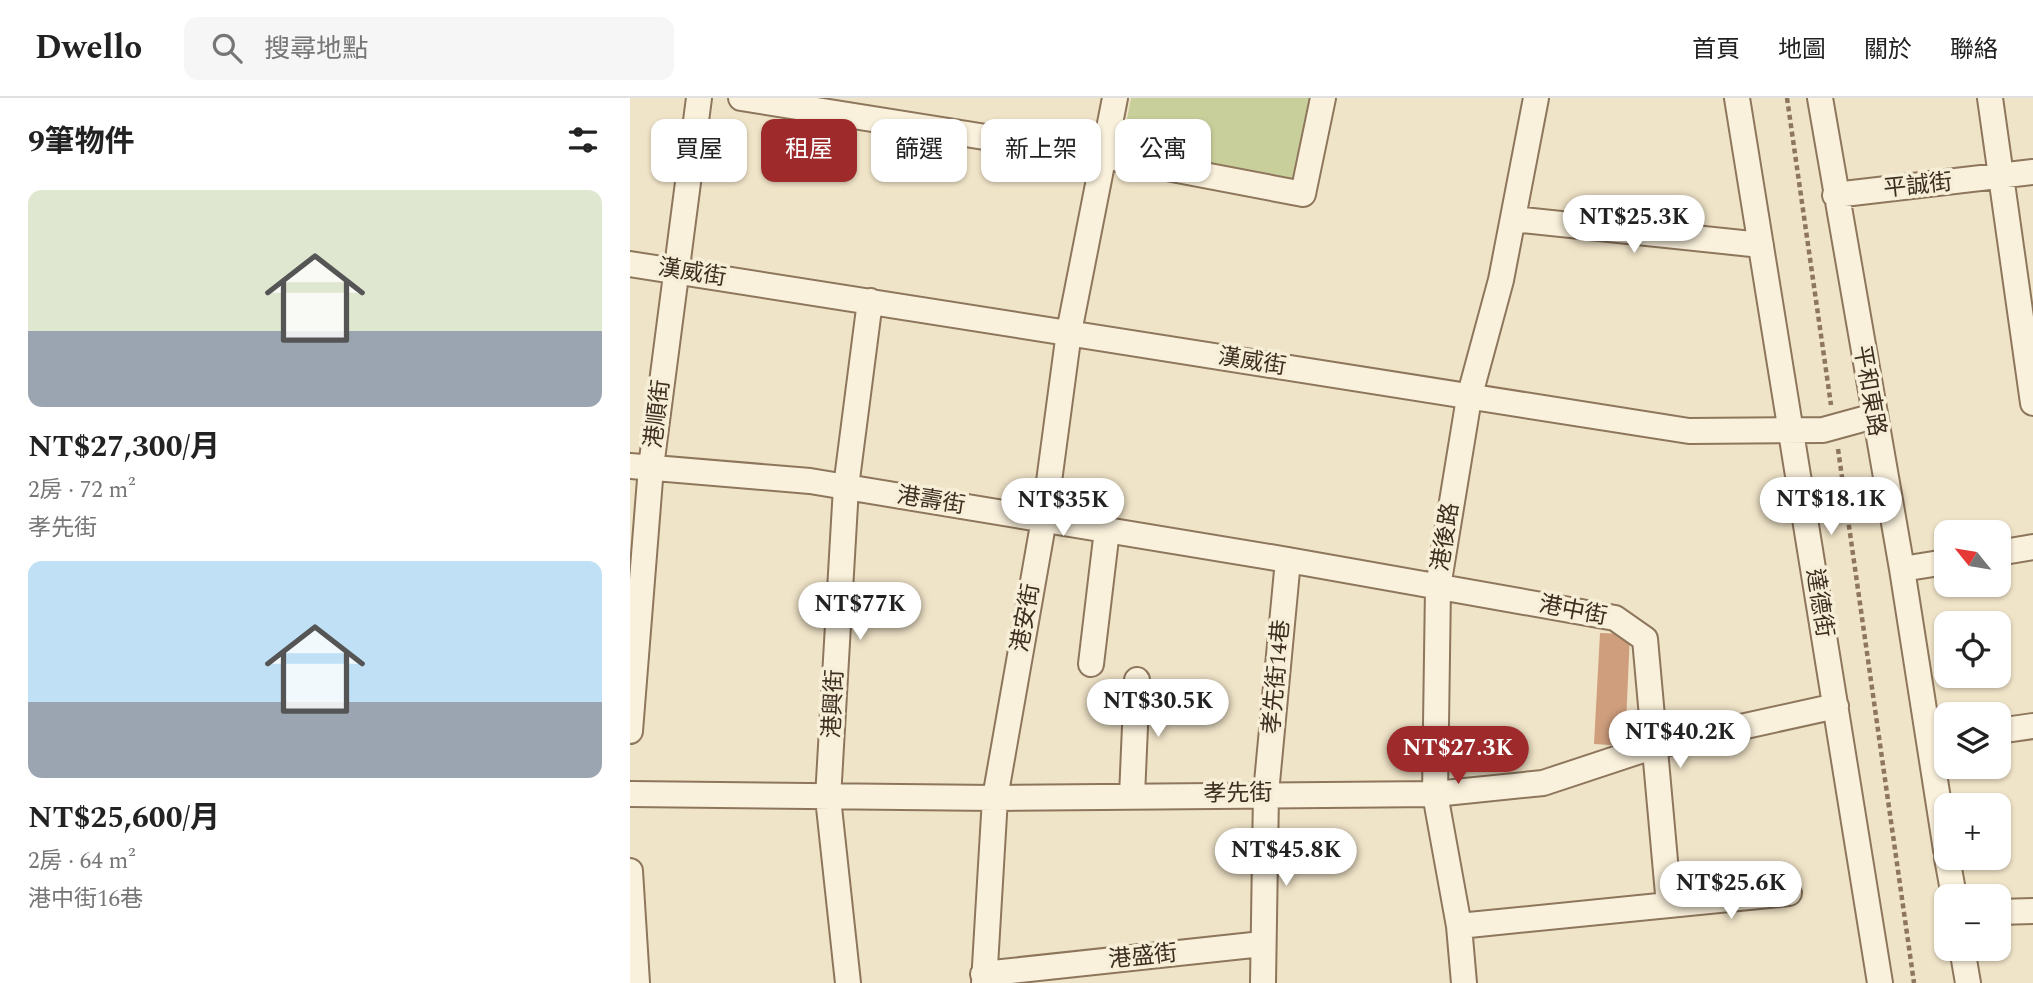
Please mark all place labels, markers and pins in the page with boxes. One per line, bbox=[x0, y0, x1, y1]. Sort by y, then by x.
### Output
pin: NT$25.3K bbox=[1562, 195, 1706, 255]
pin: NT$35K bbox=[1006, 478, 1120, 538]
pin: NT$18.1K bbox=[1759, 478, 1903, 537]
pin: NT$77K bbox=[803, 582, 917, 642]
pin: NT$30.5K bbox=[1086, 680, 1230, 739]
pin: NT$40.2K bbox=[1608, 710, 1752, 770]
pin: NT$27.3K bbox=[1386, 726, 1530, 786]
pin: NT$45.8K bbox=[1214, 828, 1358, 888]
pin: NT$25.6K bbox=[1659, 862, 1803, 921]

